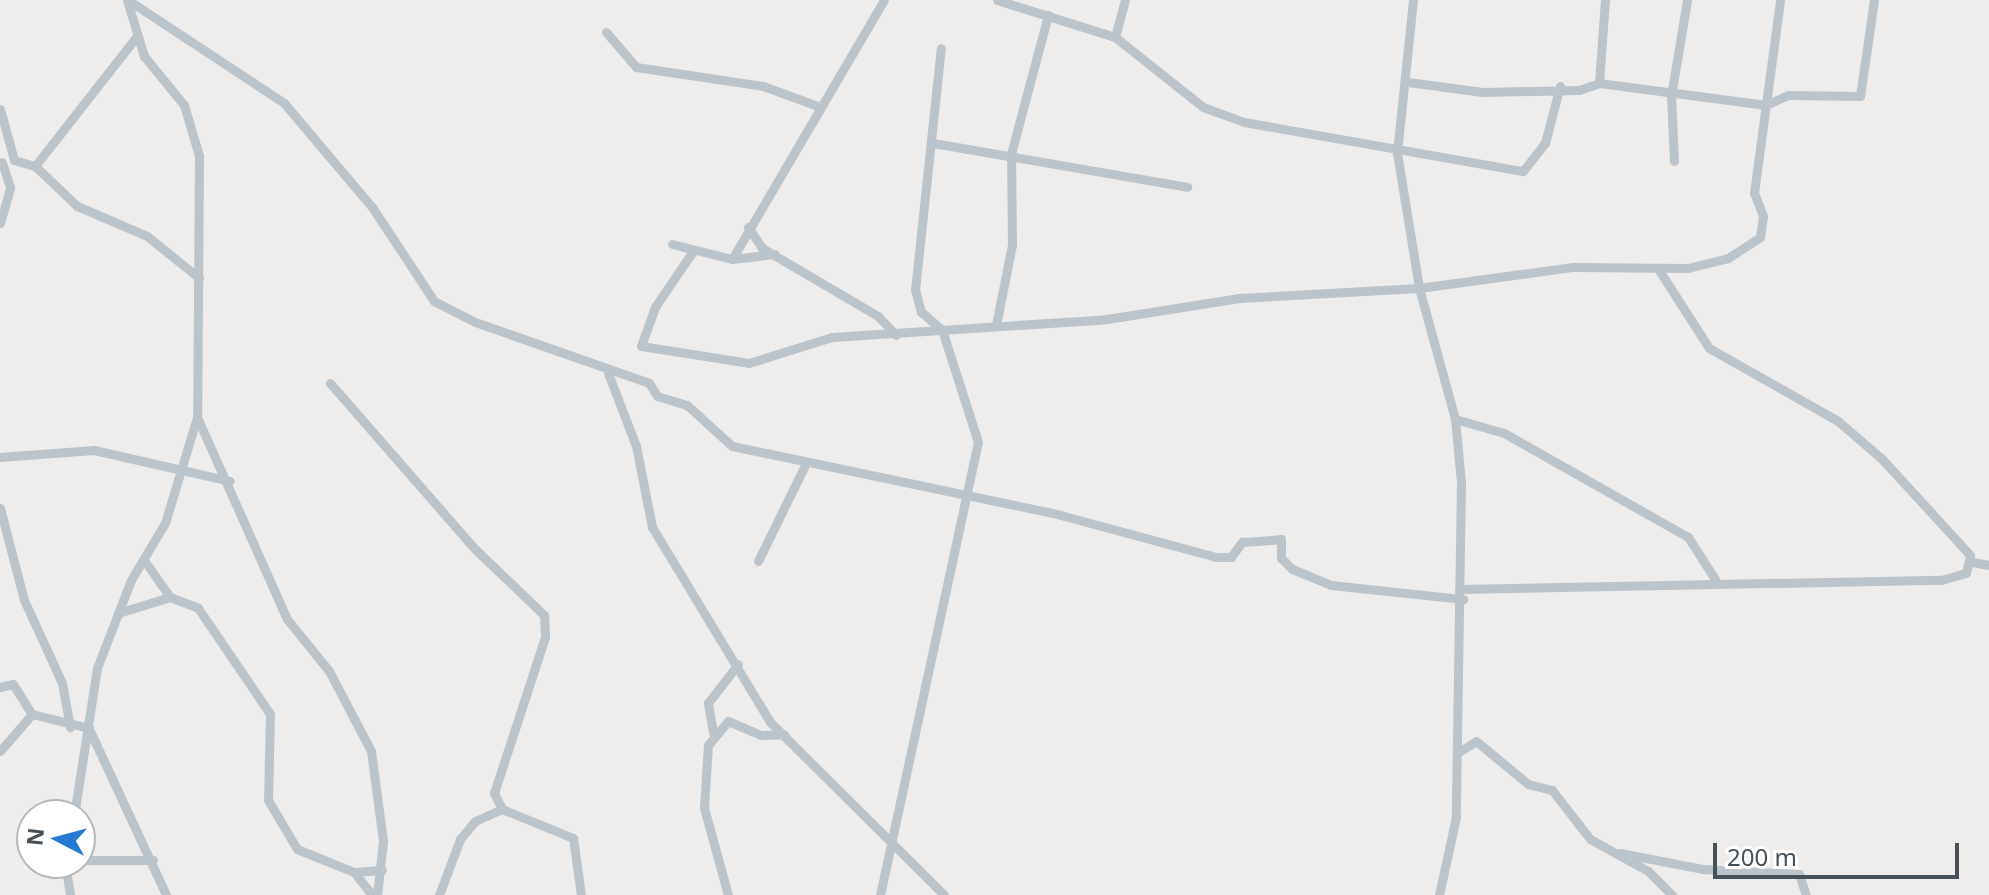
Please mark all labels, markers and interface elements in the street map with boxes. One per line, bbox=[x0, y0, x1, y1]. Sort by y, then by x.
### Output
north arrow bbox=[16, 799, 96, 879]
text: N bbox=[18, 826, 50, 847]
scale bar bbox=[1717, 827, 1963, 877]
text: 200 m bbox=[1727, 840, 1797, 873]

